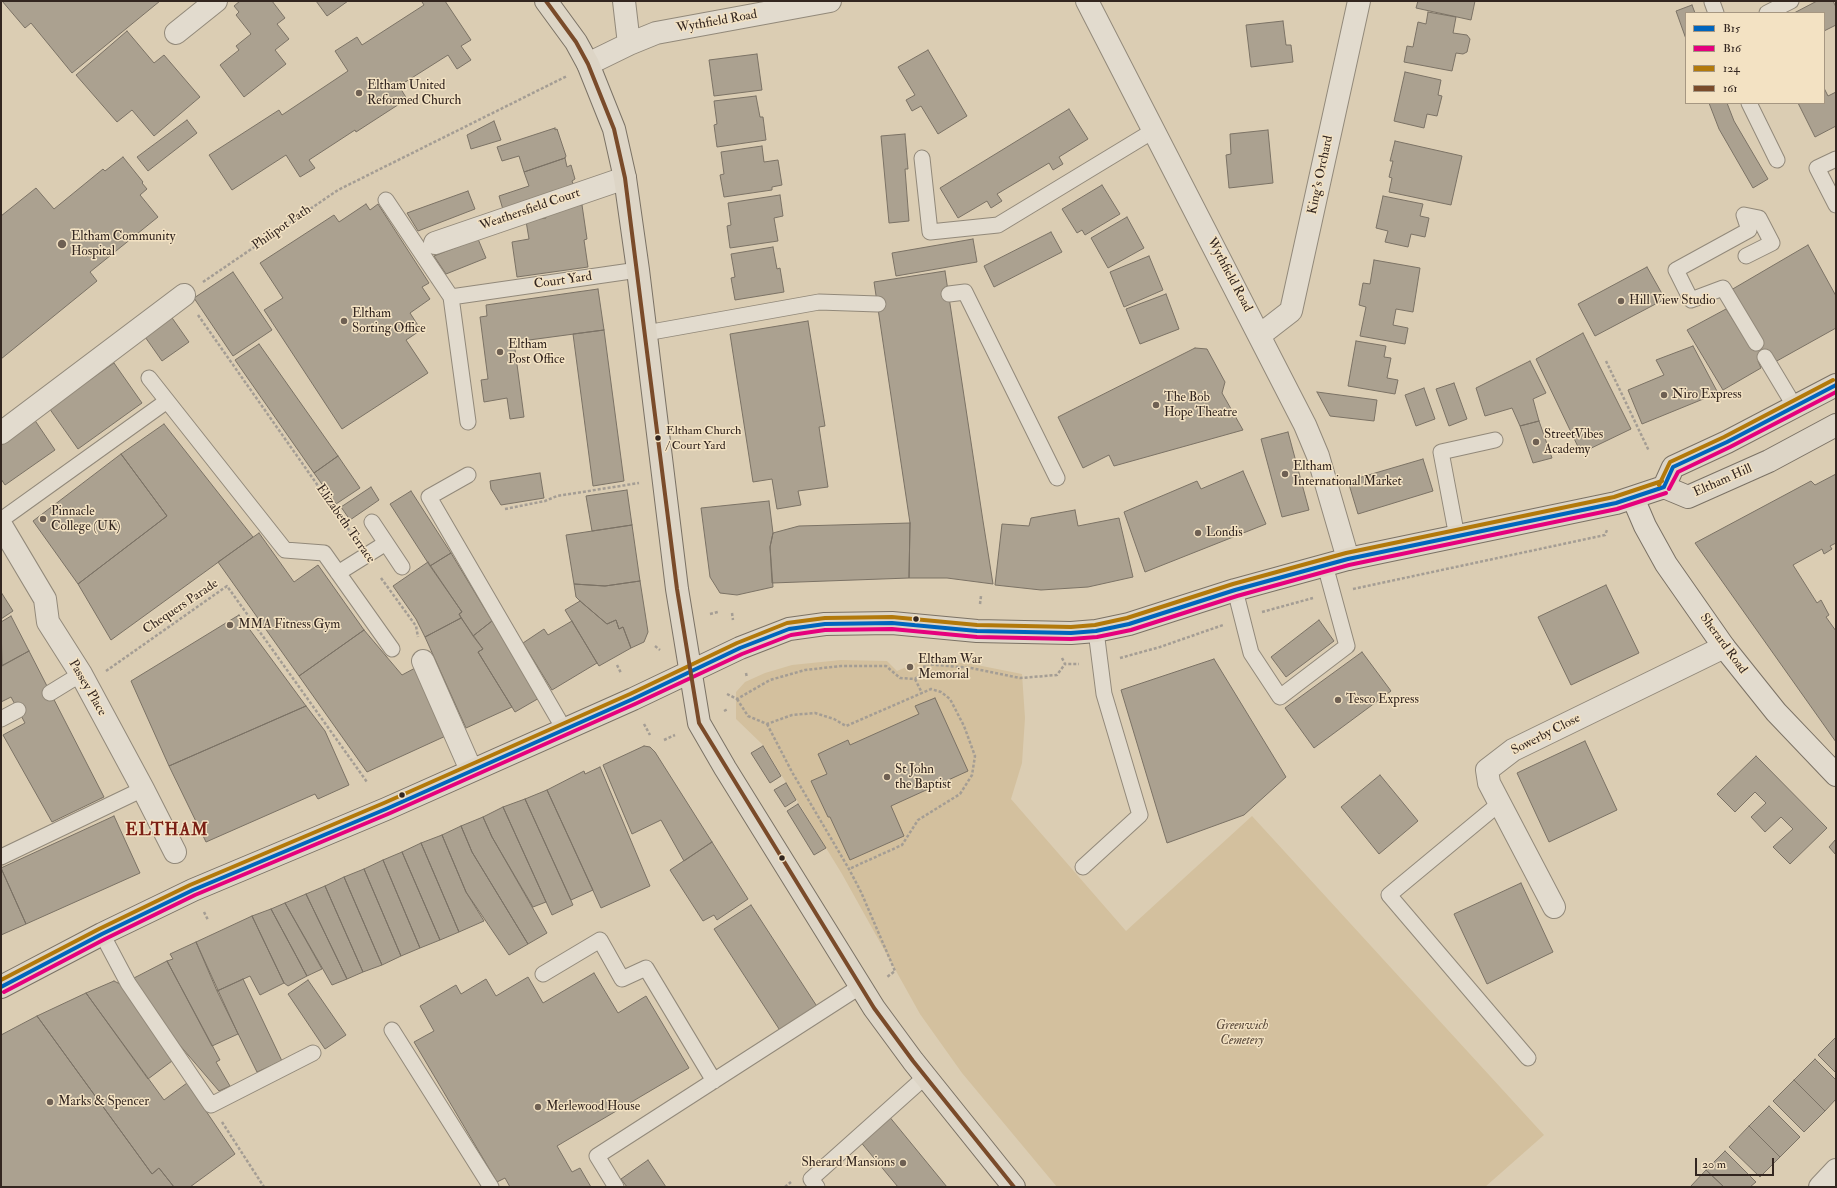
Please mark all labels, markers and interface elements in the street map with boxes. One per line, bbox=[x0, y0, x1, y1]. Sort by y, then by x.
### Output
street label: Wythfield Road bbox=[675, 7, 759, 37]
legend bbox=[1685, 12, 1825, 104]
text: B15 bbox=[1723, 21, 1740, 36]
text: B16 bbox=[1723, 41, 1741, 56]
text: 124 bbox=[1723, 61, 1740, 76]
place label: Eltham United Reformed Church bbox=[367, 78, 461, 109]
text: 161 bbox=[1723, 81, 1738, 96]
marker: Eltham United Reformed Church bbox=[354, 88, 364, 98]
street label: King's Orchard bbox=[1305, 134, 1337, 216]
street label: Weathersfield Court bbox=[478, 186, 582, 234]
street label: Philipot Path bbox=[250, 202, 314, 254]
place label: Eltham Community Hospital bbox=[71, 229, 175, 260]
street label: Wythfield Road bbox=[1203, 235, 1255, 315]
marker: Eltham Community Hospital bbox=[56, 238, 68, 250]
street label: Court Yard bbox=[533, 269, 593, 293]
place label: Hill View Studio bbox=[1629, 293, 1715, 309]
marker: Hill View Studio bbox=[1616, 296, 1626, 306]
place label: Eltham Sorting Office bbox=[352, 306, 426, 337]
marker: Eltham Sorting Office bbox=[339, 316, 349, 326]
place label: Eltham Post Office bbox=[508, 337, 565, 368]
marker: Eltham Post Office bbox=[495, 347, 505, 357]
place label: Niro Express bbox=[1672, 387, 1742, 403]
place label: The Bob Hope Theatre bbox=[1164, 390, 1237, 421]
marker: Niro Express bbox=[1659, 390, 1669, 400]
marker: The Bob Hope Theatre bbox=[1151, 400, 1161, 410]
place label: Eltham Church / Court Yard bbox=[666, 424, 741, 452]
place label: StreetVibes Academy bbox=[1544, 427, 1603, 458]
marker: Eltham Church / Court Yard bbox=[653, 433, 663, 443]
marker: StreetVibes Academy bbox=[1531, 437, 1541, 447]
place label: Eltham International Market bbox=[1293, 459, 1402, 490]
street label: Eltham Hill bbox=[1691, 461, 1755, 501]
marker: Eltham International Market bbox=[1280, 469, 1290, 479]
street label: Elizabeth Terrace bbox=[312, 482, 378, 566]
place label: Pinnacle College (UK) bbox=[51, 504, 120, 535]
marker: Pinnacle College (UK) bbox=[38, 514, 48, 524]
place label: Londis bbox=[1206, 525, 1243, 541]
marker: Londis bbox=[1193, 528, 1203, 538]
street label: Chequers Parade bbox=[140, 576, 222, 638]
street label: Sherard Road bbox=[1696, 611, 1750, 677]
unlabelled marker bbox=[911, 614, 921, 624]
place label: MMA Fitness Gym bbox=[238, 617, 340, 633]
marker: MMA Fitness Gym bbox=[225, 620, 235, 630]
place label: Eltham War Memorial bbox=[918, 652, 982, 683]
street label: Passey Place bbox=[65, 657, 109, 719]
marker: Eltham War Memorial bbox=[905, 662, 915, 672]
place label: Tesco Express bbox=[1346, 692, 1419, 708]
marker: Tesco Express bbox=[1333, 695, 1343, 705]
street label: Sowerby Close bbox=[1509, 711, 1583, 759]
place label: St John the Baptist bbox=[895, 762, 951, 793]
marker: St John the Baptist bbox=[882, 772, 892, 782]
unlabelled marker bbox=[397, 790, 407, 800]
district label: ELTHAM bbox=[125, 821, 209, 841]
unlabelled marker bbox=[777, 853, 787, 863]
park label: Greenwich Cemetery bbox=[1216, 1018, 1268, 1049]
place label: Marks & Spencer bbox=[58, 1094, 149, 1110]
marker: Marks & Spencer bbox=[45, 1097, 55, 1107]
place label: Merlewood House bbox=[546, 1099, 640, 1115]
marker: Merlewood House bbox=[533, 1102, 543, 1112]
scale bar bbox=[1697, 1150, 1776, 1176]
place label: Sherard Mansions bbox=[802, 1155, 895, 1171]
text: 20 m bbox=[1702, 1157, 1726, 1172]
marker: Sherard Mansions bbox=[898, 1158, 908, 1168]

